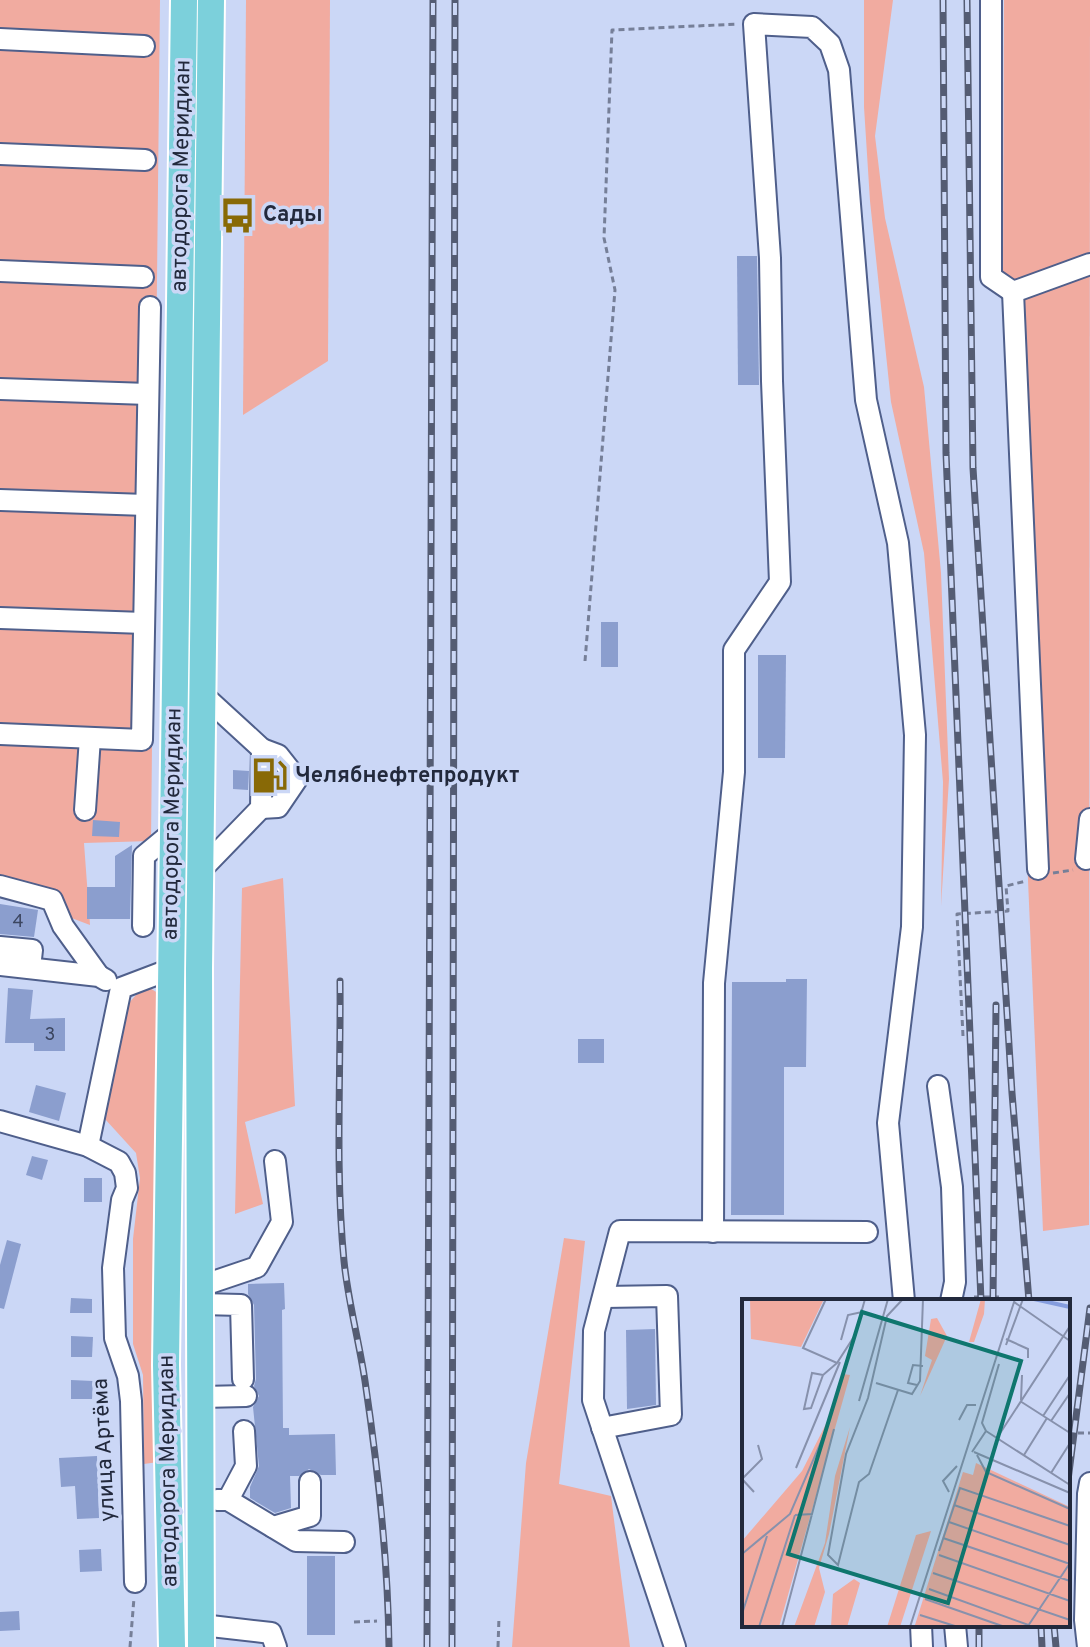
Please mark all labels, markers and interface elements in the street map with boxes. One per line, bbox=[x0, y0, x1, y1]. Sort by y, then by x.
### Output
street label: автодорога Меридиан bbox=[166, 60, 198, 292]
bus stop icon: Сады bbox=[218, 196, 256, 234]
place label: Сады bbox=[263, 202, 323, 229]
street label: автодорога Меридиан bbox=[157, 708, 189, 940]
fuel station icon: Челябнефтепродукт bbox=[250, 757, 288, 795]
place label: Челябнефтепродукт bbox=[295, 763, 519, 790]
house number: 4 bbox=[12, 911, 24, 934]
house number: 3 bbox=[45, 1024, 55, 1047]
inset map bbox=[742, 1299, 1070, 1627]
street label: автодорога Меридиан bbox=[153, 1355, 185, 1587]
street label: улица Артёма bbox=[88, 1377, 122, 1523]

